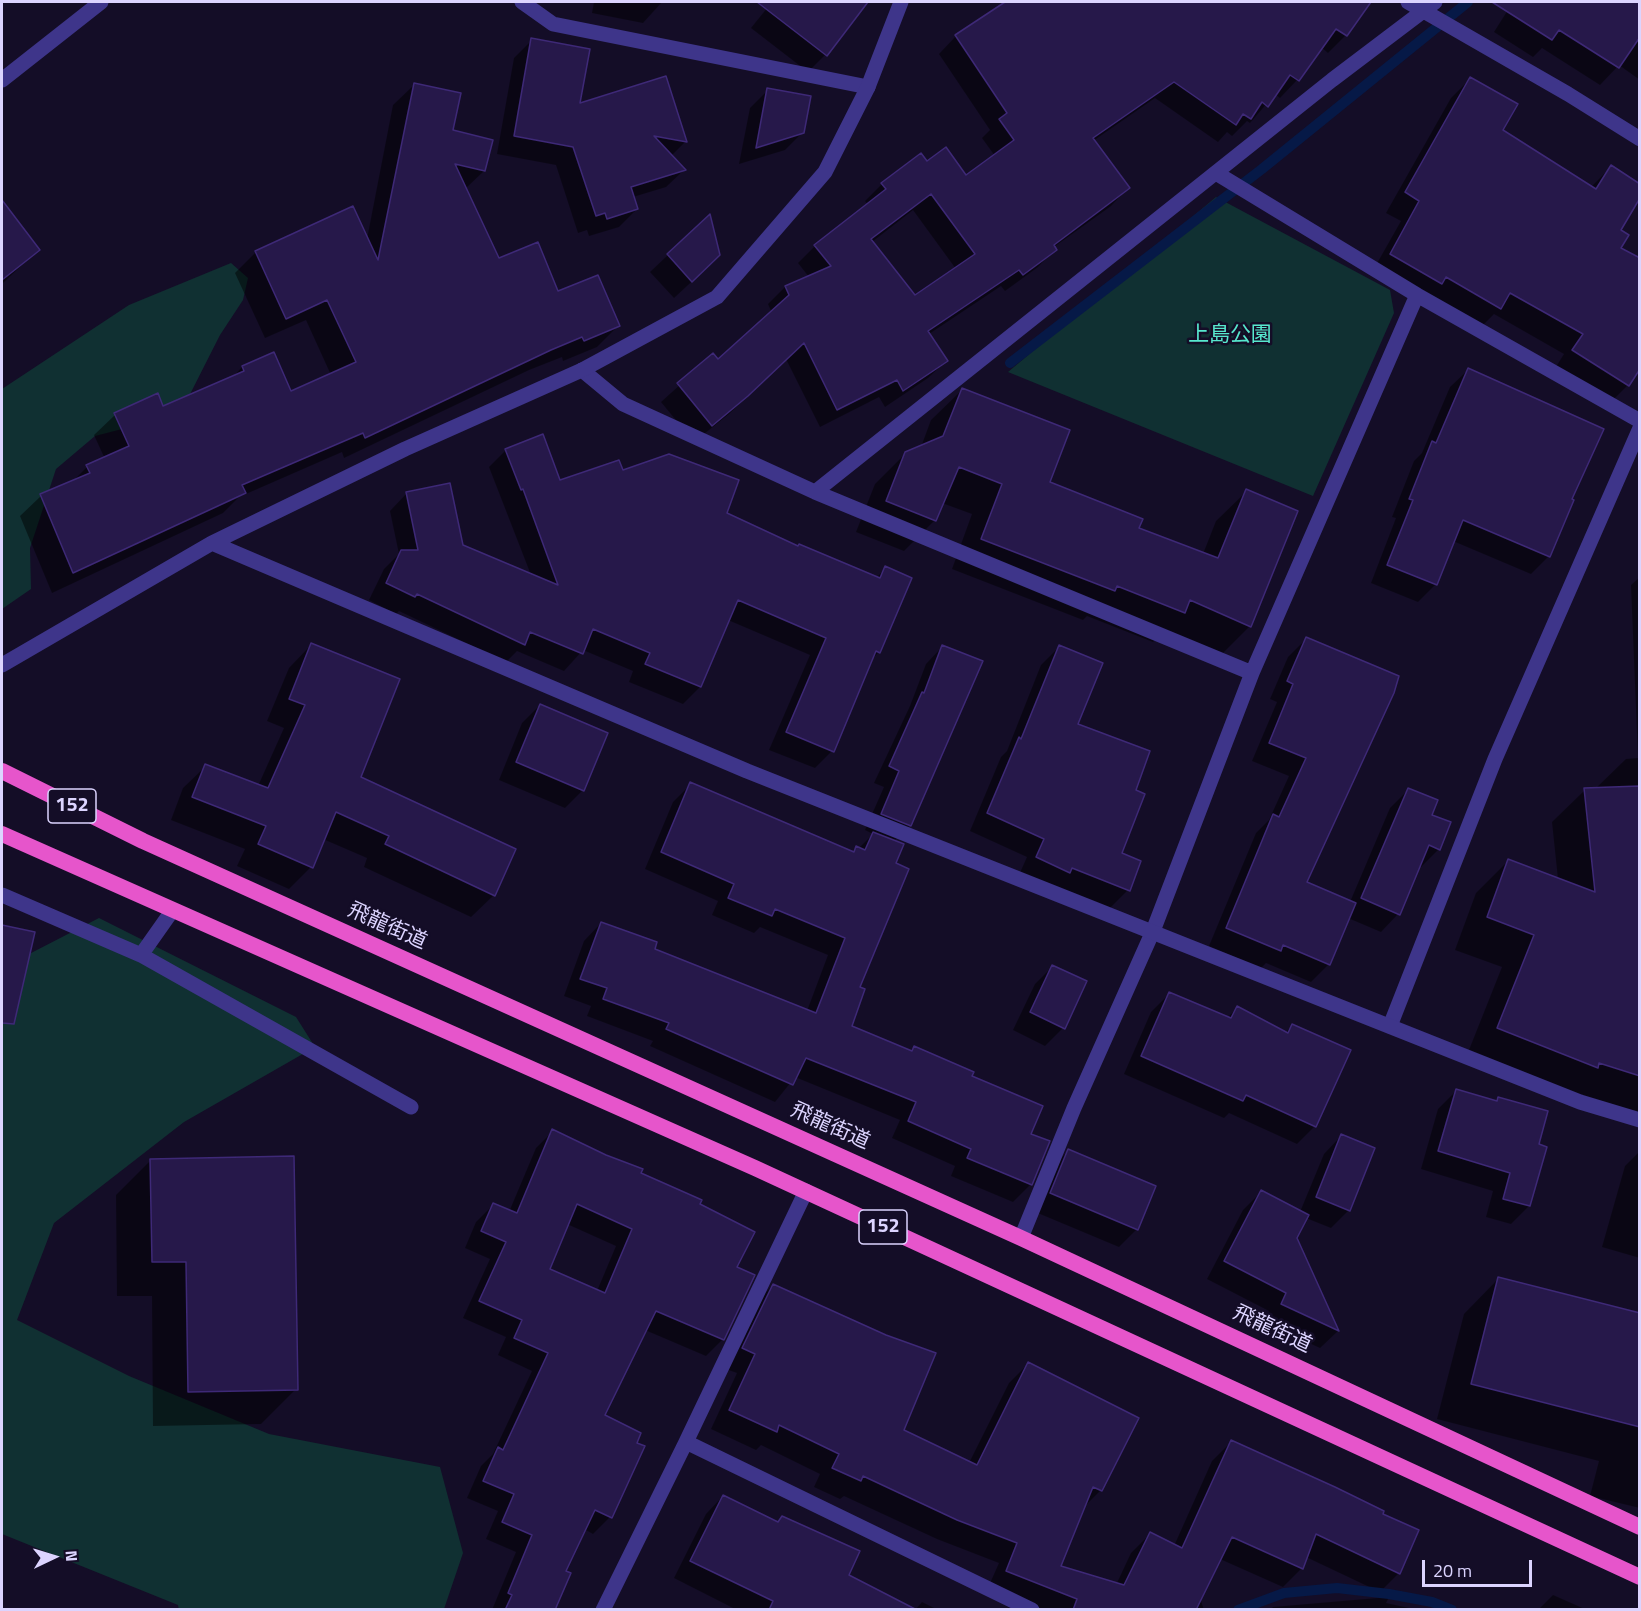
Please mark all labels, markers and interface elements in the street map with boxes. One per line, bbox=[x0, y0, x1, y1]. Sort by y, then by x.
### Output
park label: 上島公園 bbox=[1188, 323, 1272, 349]
road number: 152 bbox=[48, 789, 96, 823]
street label: 飛龍街道 bbox=[344, 898, 430, 956]
street label: 飛龍街道 bbox=[787, 1098, 873, 1156]
road number: 152 bbox=[859, 1210, 907, 1244]
street label: 飛龍街道 bbox=[1229, 1301, 1315, 1359]
north arrow bbox=[24, 1527, 84, 1587]
scale bar bbox=[1425, 1548, 1534, 1586]
text: N bbox=[60, 1549, 84, 1562]
text: 20 m bbox=[1433, 1557, 1472, 1584]

